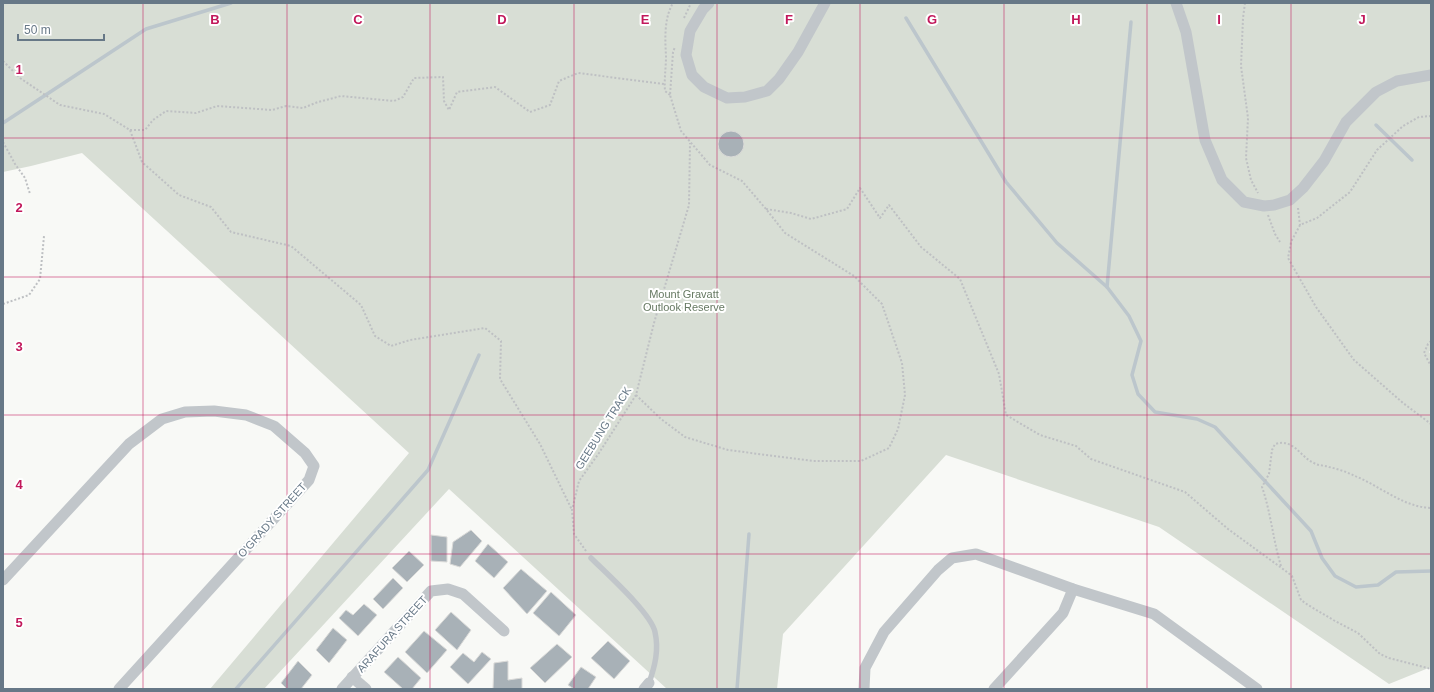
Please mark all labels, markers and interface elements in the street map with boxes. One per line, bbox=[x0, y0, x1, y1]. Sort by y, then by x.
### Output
text: B bbox=[210, 12, 220, 27]
text: C bbox=[353, 12, 363, 27]
text: D bbox=[497, 12, 507, 27]
text: E bbox=[641, 12, 650, 27]
text: F bbox=[785, 12, 793, 27]
text: G bbox=[927, 12, 937, 27]
text: H bbox=[1071, 12, 1081, 27]
text: I bbox=[1217, 12, 1221, 27]
text: J bbox=[1358, 12, 1366, 27]
scale bar bbox=[18, 16, 104, 42]
text: 50 m bbox=[24, 23, 51, 37]
text: 1 bbox=[15, 62, 23, 77]
text: 2 bbox=[15, 200, 23, 215]
park label: Mount Gravatt Outlook Reserve bbox=[643, 288, 725, 313]
text: 3 bbox=[15, 339, 23, 354]
street label: GEEBUNG TRACK bbox=[573, 384, 634, 472]
text: 4 bbox=[15, 477, 23, 492]
street label: O'GRADY STREET bbox=[235, 480, 309, 560]
street label: ARAFURA STREET bbox=[355, 593, 430, 675]
text: 5 bbox=[15, 615, 23, 630]

